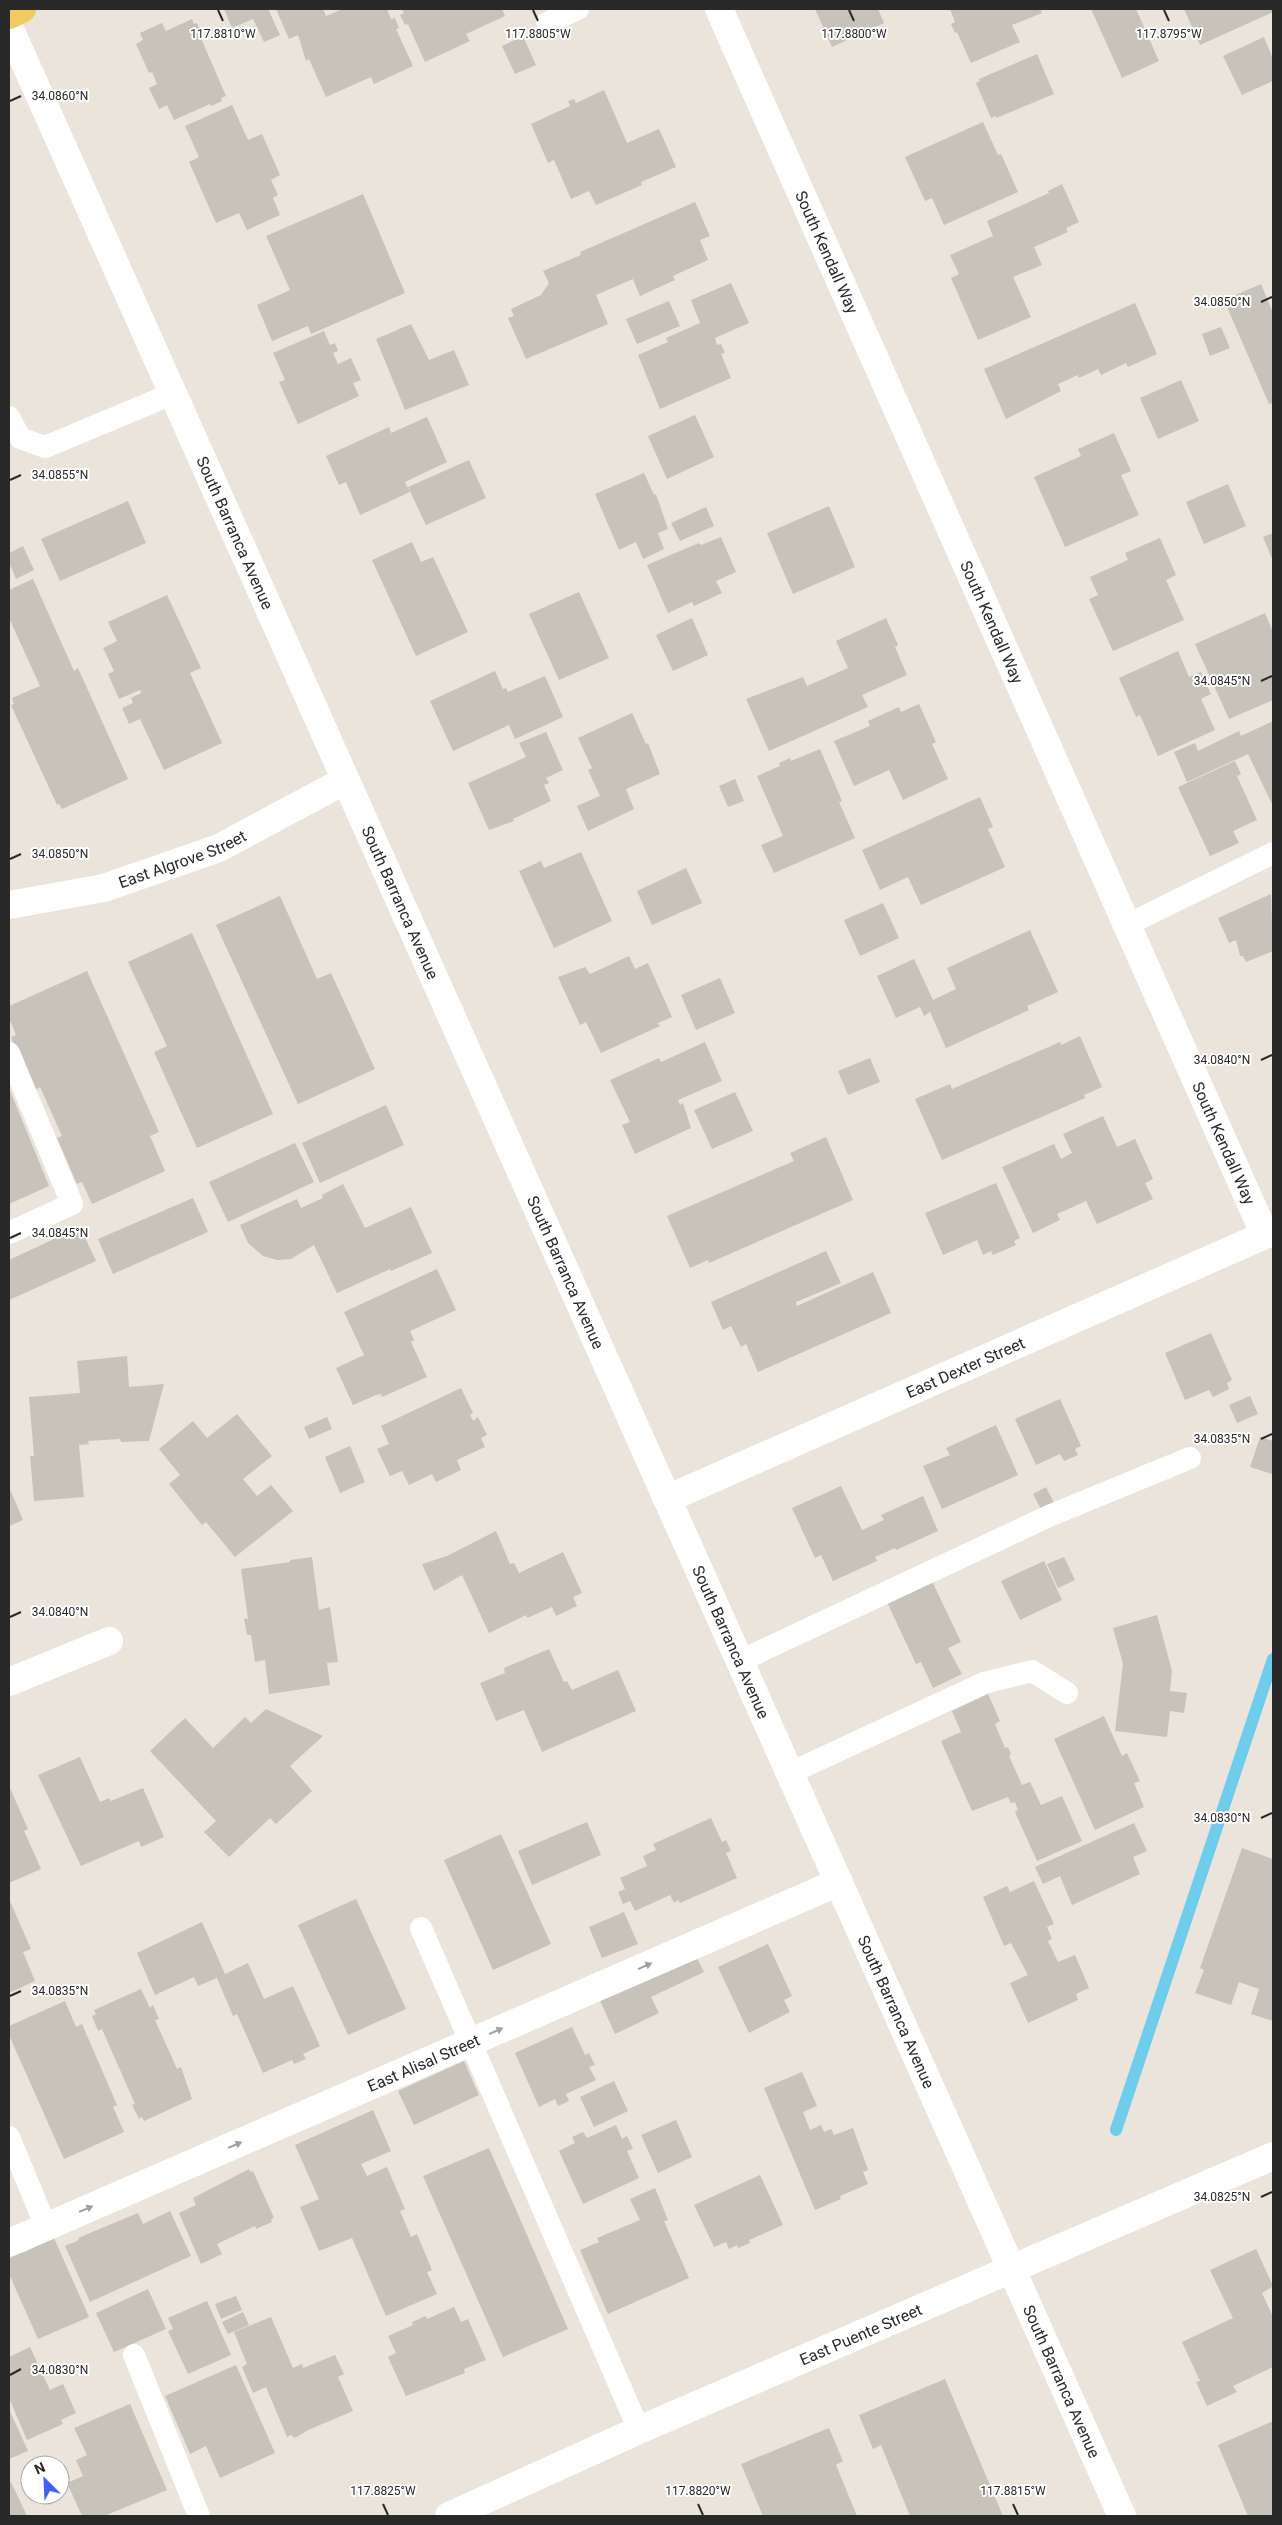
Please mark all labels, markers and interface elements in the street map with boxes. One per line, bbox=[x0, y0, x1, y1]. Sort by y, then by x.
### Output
text: 117.8810°W bbox=[190, 27, 256, 41]
text: 117.8805°W bbox=[505, 27, 571, 41]
text: 117.8800°W bbox=[821, 27, 887, 41]
text: 117.8795°W bbox=[1136, 27, 1202, 41]
text: 34.0860°N bbox=[32, 89, 88, 103]
street label: South Kendall Way bbox=[791, 188, 862, 317]
text: 34.0850°N bbox=[1194, 295, 1250, 309]
street label: South Barranca Avenue bbox=[192, 453, 277, 612]
text: 34.0855°N bbox=[32, 468, 88, 482]
street label: South Kendall Way bbox=[956, 558, 1027, 687]
text: 34.0845°N bbox=[1194, 674, 1250, 688]
street label: South Barranca Avenue bbox=[358, 823, 442, 982]
street label: East Algrove Street bbox=[116, 826, 250, 892]
text: 34.0850°N bbox=[32, 847, 88, 861]
text: 34.0840°N bbox=[1194, 1053, 1250, 1067]
street label: South Kendall Way bbox=[1188, 1079, 1259, 1208]
street label: South Barranca Avenue bbox=[523, 1193, 608, 1352]
text: 34.0845°N bbox=[32, 1226, 88, 1240]
street label: East Dexter Street bbox=[903, 1333, 1028, 1402]
text: 34.0835°N bbox=[1194, 1432, 1250, 1446]
street label: South Barranca Avenue bbox=[688, 1563, 773, 1722]
text: 34.0840°N bbox=[32, 1605, 88, 1619]
text: 34.0830°N bbox=[1194, 1811, 1250, 1825]
street label: South Barranca Avenue bbox=[854, 1932, 938, 2091]
one-way arrow bbox=[638, 1962, 652, 1970]
text: 34.0835°N bbox=[32, 1984, 88, 1998]
one-way arrow bbox=[489, 2027, 503, 2035]
street label: East Alisal Street bbox=[365, 2030, 483, 2096]
one-way arrow bbox=[228, 2140, 242, 2148]
text: 34.0825°N bbox=[1194, 2190, 1250, 2204]
one-way arrow bbox=[79, 2205, 93, 2213]
street label: East Puente Street bbox=[797, 2300, 925, 2369]
street label: South Barranca Avenue bbox=[1019, 2302, 1104, 2461]
text: 34.0830°N bbox=[32, 2363, 88, 2377]
north arrow bbox=[20, 2455, 70, 2505]
text: N bbox=[32, 2459, 47, 2477]
text: 117.8825°W bbox=[350, 2484, 416, 2498]
text: 117.8820°W bbox=[665, 2484, 731, 2498]
text: 117.8815°W bbox=[980, 2484, 1046, 2498]

